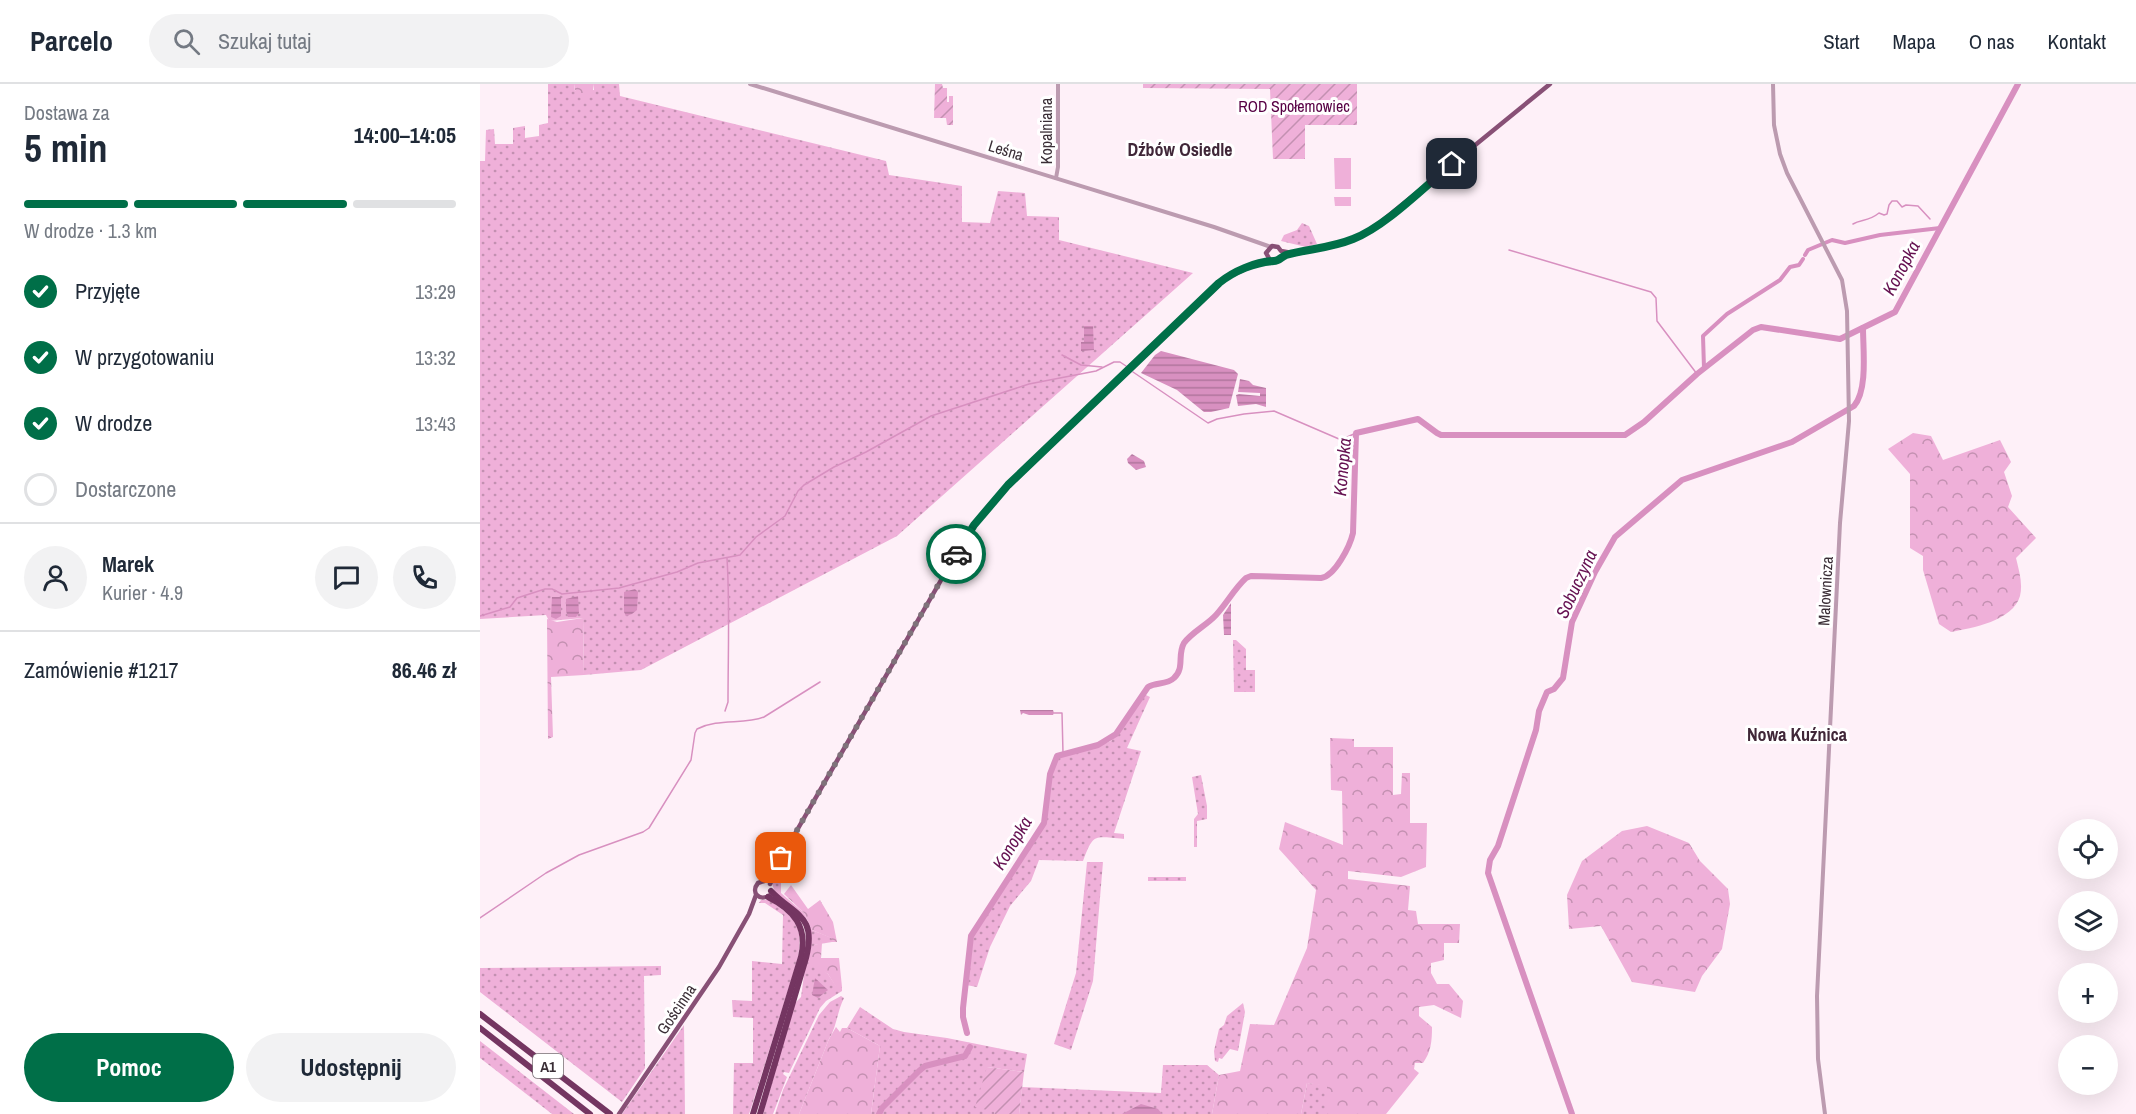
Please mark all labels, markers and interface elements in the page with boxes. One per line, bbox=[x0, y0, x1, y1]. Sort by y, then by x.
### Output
search box bbox=[149, 14, 569, 68]
text: Parcelo bbox=[30, 22, 113, 60]
icon: search bbox=[170, 25, 203, 58]
text: Szukaj tutaj bbox=[218, 26, 311, 56]
text: Start bbox=[1823, 27, 1860, 56]
text: Mapa bbox=[1893, 27, 1936, 56]
text: O nas bbox=[1969, 27, 2015, 56]
text: Kontakt bbox=[2048, 27, 2106, 56]
park label: ROD Społemowiec bbox=[1238, 95, 1350, 117]
street label: Kopalniana bbox=[1035, 97, 1057, 164]
text: Dostawa za bbox=[24, 99, 110, 126]
text: 14:00–14:05 bbox=[354, 120, 456, 150]
text: 5 min bbox=[24, 122, 108, 174]
street label: Leśna bbox=[986, 134, 1027, 166]
district label: Dźbów Osiedle bbox=[1128, 137, 1233, 162]
pin bbox=[1426, 138, 1477, 189]
icon: home bbox=[1435, 147, 1468, 180]
text: W drodze · 1.3 km bbox=[24, 217, 157, 244]
water label: Konopka bbox=[1876, 236, 1926, 300]
icon: check bbox=[24, 275, 57, 308]
text: Przyjęte bbox=[75, 276, 140, 306]
text: 13:29 bbox=[415, 278, 456, 305]
icon: check bbox=[24, 341, 57, 374]
text: W przygotowaniu bbox=[75, 342, 214, 372]
text: 13:32 bbox=[415, 344, 456, 371]
icon: check bbox=[24, 407, 57, 440]
text: W drodze bbox=[75, 408, 152, 438]
text: 13:43 bbox=[415, 410, 456, 437]
water label: Konopka bbox=[1327, 437, 1357, 497]
text: Dostarczone bbox=[75, 474, 176, 504]
courier bbox=[926, 524, 986, 584]
icon: car bbox=[940, 538, 973, 571]
button: person bbox=[24, 546, 87, 609]
button: chat bbox=[315, 546, 378, 609]
button: phone bbox=[393, 546, 456, 609]
water label: Sobuczyna bbox=[1549, 546, 1603, 622]
text: Marek bbox=[102, 549, 154, 579]
street label: Malownicza bbox=[1812, 555, 1838, 626]
text: Kurier · 4.9 bbox=[102, 579, 183, 606]
text: Zamówienie #1217 bbox=[24, 655, 178, 685]
text: 86.46 zł bbox=[392, 655, 456, 685]
district label: Nowa Kuźnica bbox=[1747, 722, 1848, 747]
water label: Konopka bbox=[986, 812, 1038, 874]
map controls bbox=[2058, 819, 2118, 1095]
button: locate bbox=[2058, 819, 2118, 879]
pin bbox=[755, 832, 806, 883]
icon: bag bbox=[764, 841, 797, 874]
button: layers bbox=[2058, 891, 2118, 951]
button: + bbox=[2058, 963, 2118, 1023]
street label: Gościnna bbox=[651, 979, 701, 1038]
button: Pomoc bbox=[24, 1033, 234, 1102]
button: Udostępnij bbox=[246, 1033, 456, 1102]
button: − bbox=[2058, 1035, 2118, 1095]
road number: A1 bbox=[533, 1054, 563, 1078]

